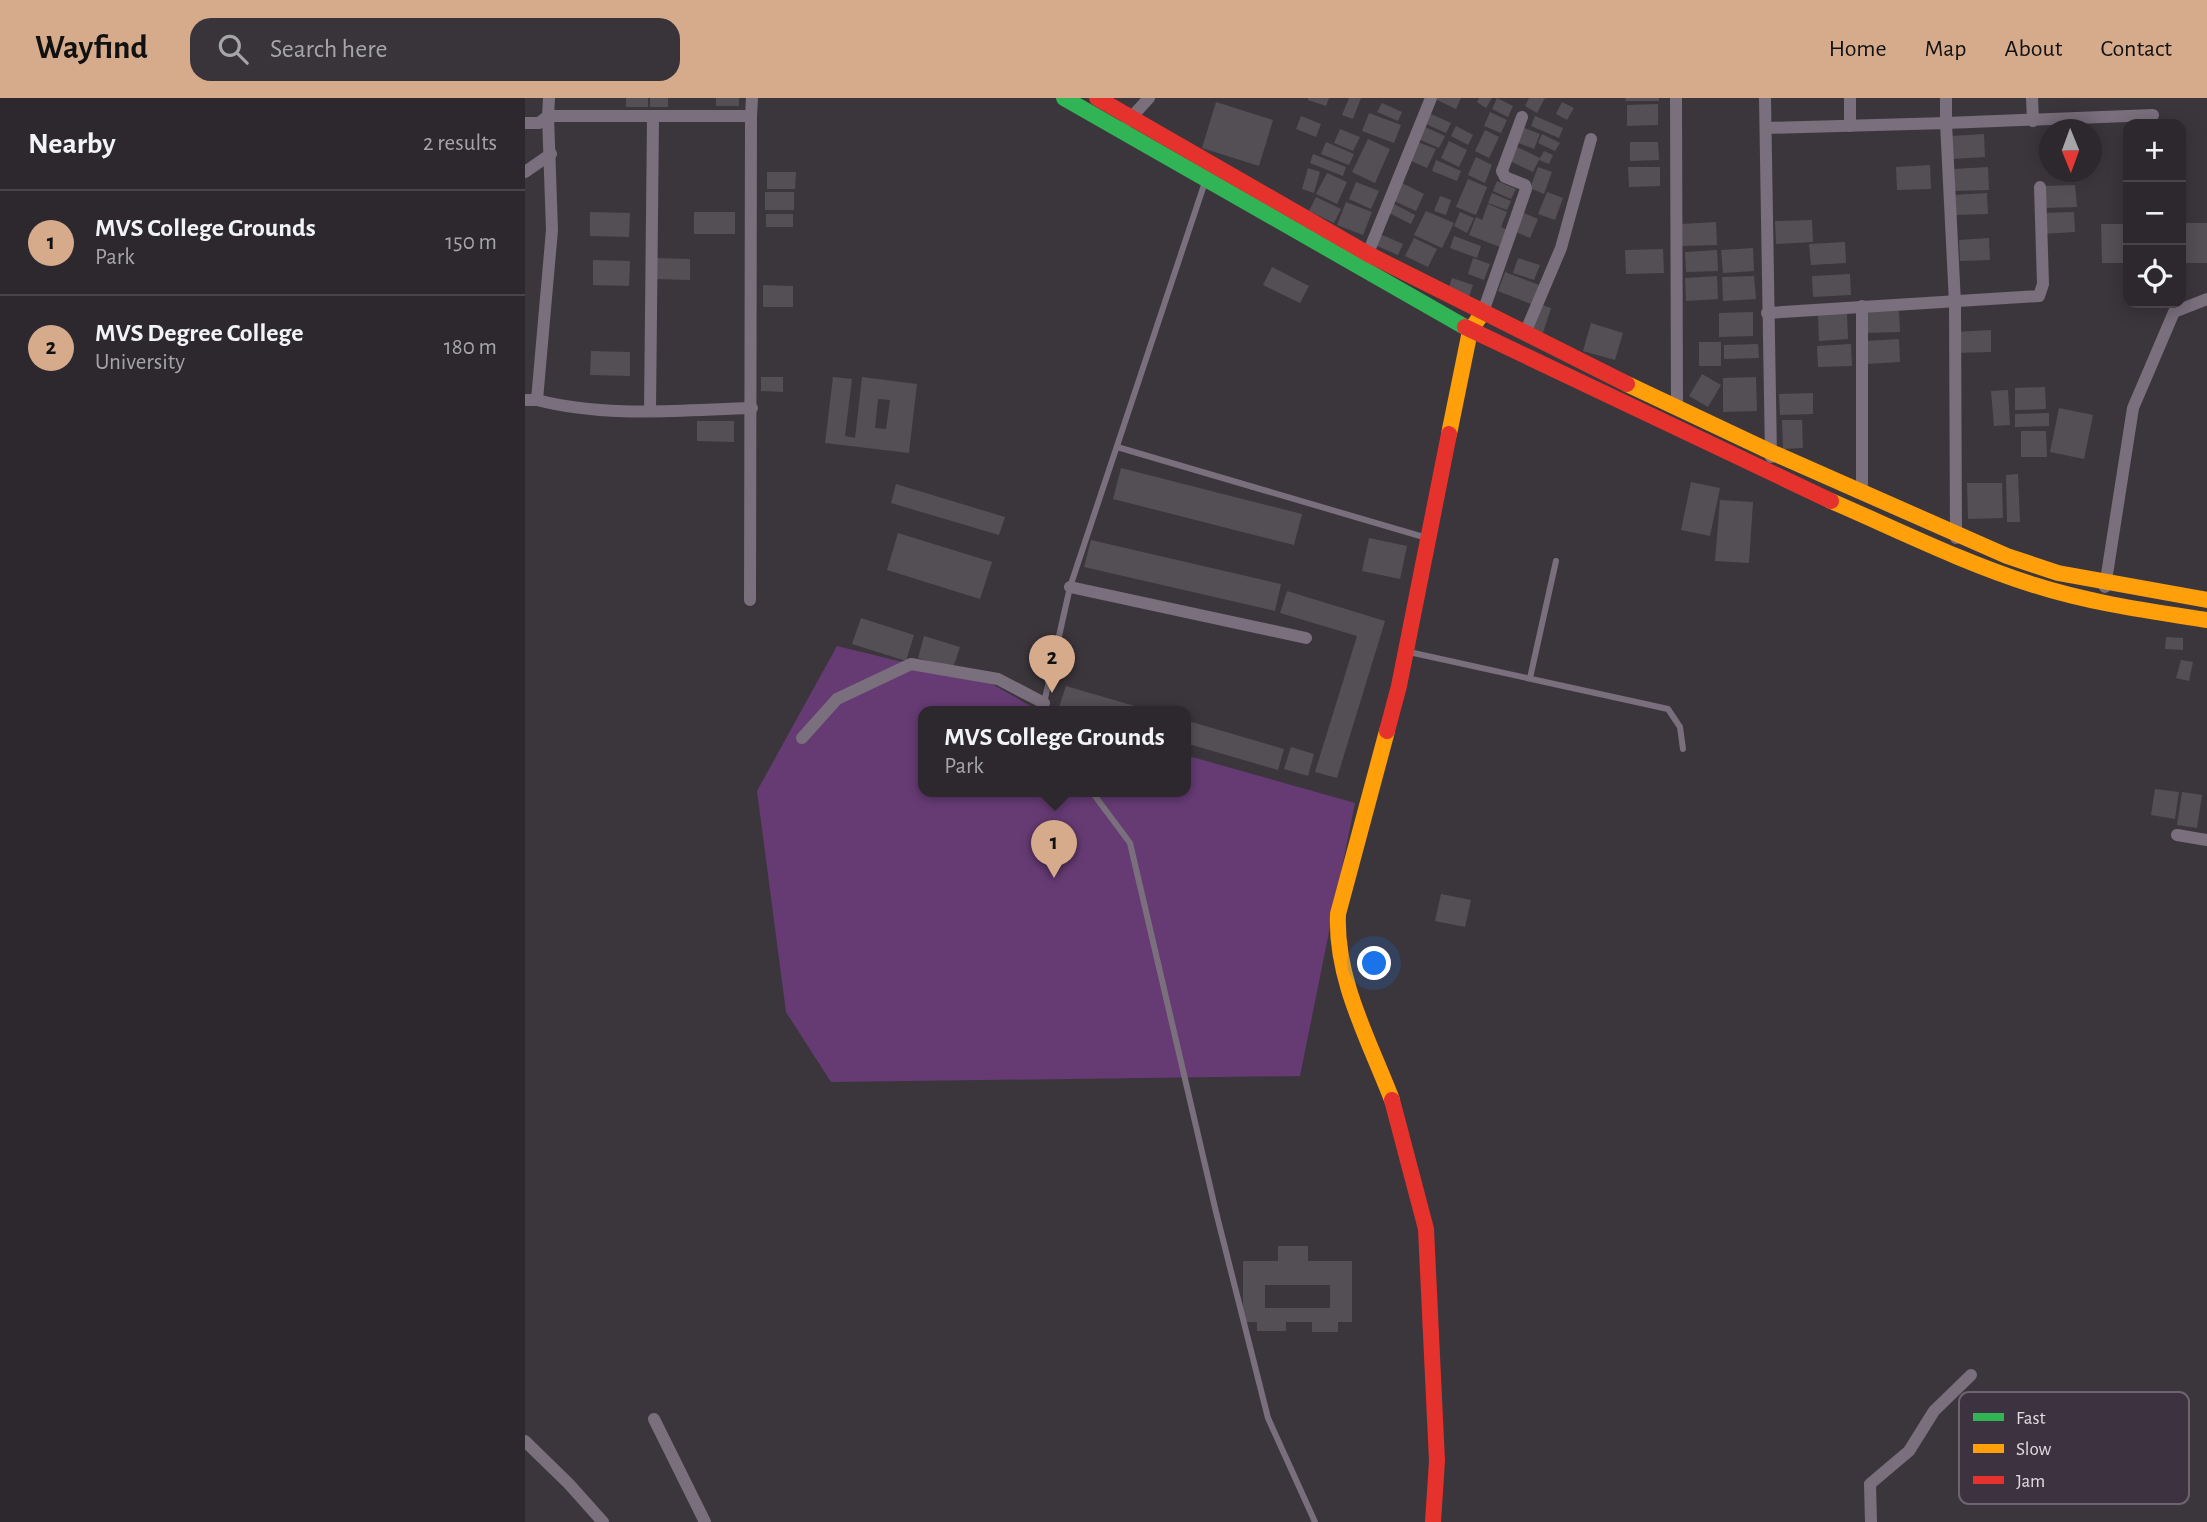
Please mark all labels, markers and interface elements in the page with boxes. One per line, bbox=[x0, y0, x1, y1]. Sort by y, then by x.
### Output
search box bbox=[190, 18, 680, 81]
icon: search bbox=[214, 30, 252, 68]
text: Wayfind bbox=[35, 32, 148, 65]
text: Search here bbox=[270, 36, 387, 62]
text: Home bbox=[1829, 37, 1887, 61]
text: Map bbox=[1925, 37, 1967, 61]
text: About bbox=[2005, 37, 2062, 61]
text: Contact bbox=[2100, 37, 2172, 61]
north arrow bbox=[2039, 119, 2102, 182]
map controls bbox=[2123, 119, 2186, 308]
button: + bbox=[2123, 119, 2186, 182]
text: Nearby bbox=[28, 129, 116, 159]
text: 2 results bbox=[423, 132, 497, 155]
button: − bbox=[2123, 182, 2186, 245]
text: MVS College Grounds bbox=[95, 215, 316, 241]
text: 1 bbox=[47, 231, 55, 254]
text: 150 m bbox=[445, 231, 497, 254]
button: locate bbox=[2123, 245, 2186, 308]
text: Park bbox=[95, 246, 135, 269]
text: MVS Degree College bbox=[95, 320, 303, 346]
text: 2 bbox=[46, 336, 56, 359]
text: 180 m bbox=[444, 336, 497, 359]
text: University bbox=[95, 351, 185, 374]
pin: 2 bbox=[1029, 635, 1075, 693]
popup bbox=[918, 706, 1191, 797]
text: MVS College Grounds bbox=[944, 724, 1165, 750]
text: Park bbox=[944, 755, 984, 778]
pin: 1 bbox=[1031, 820, 1077, 878]
your location bbox=[1357, 946, 1391, 980]
legend bbox=[1959, 1392, 2189, 1504]
text: Fast bbox=[2016, 1409, 2046, 1428]
text: Slow bbox=[2016, 1440, 2052, 1459]
text: Jam bbox=[2016, 1472, 2045, 1491]

